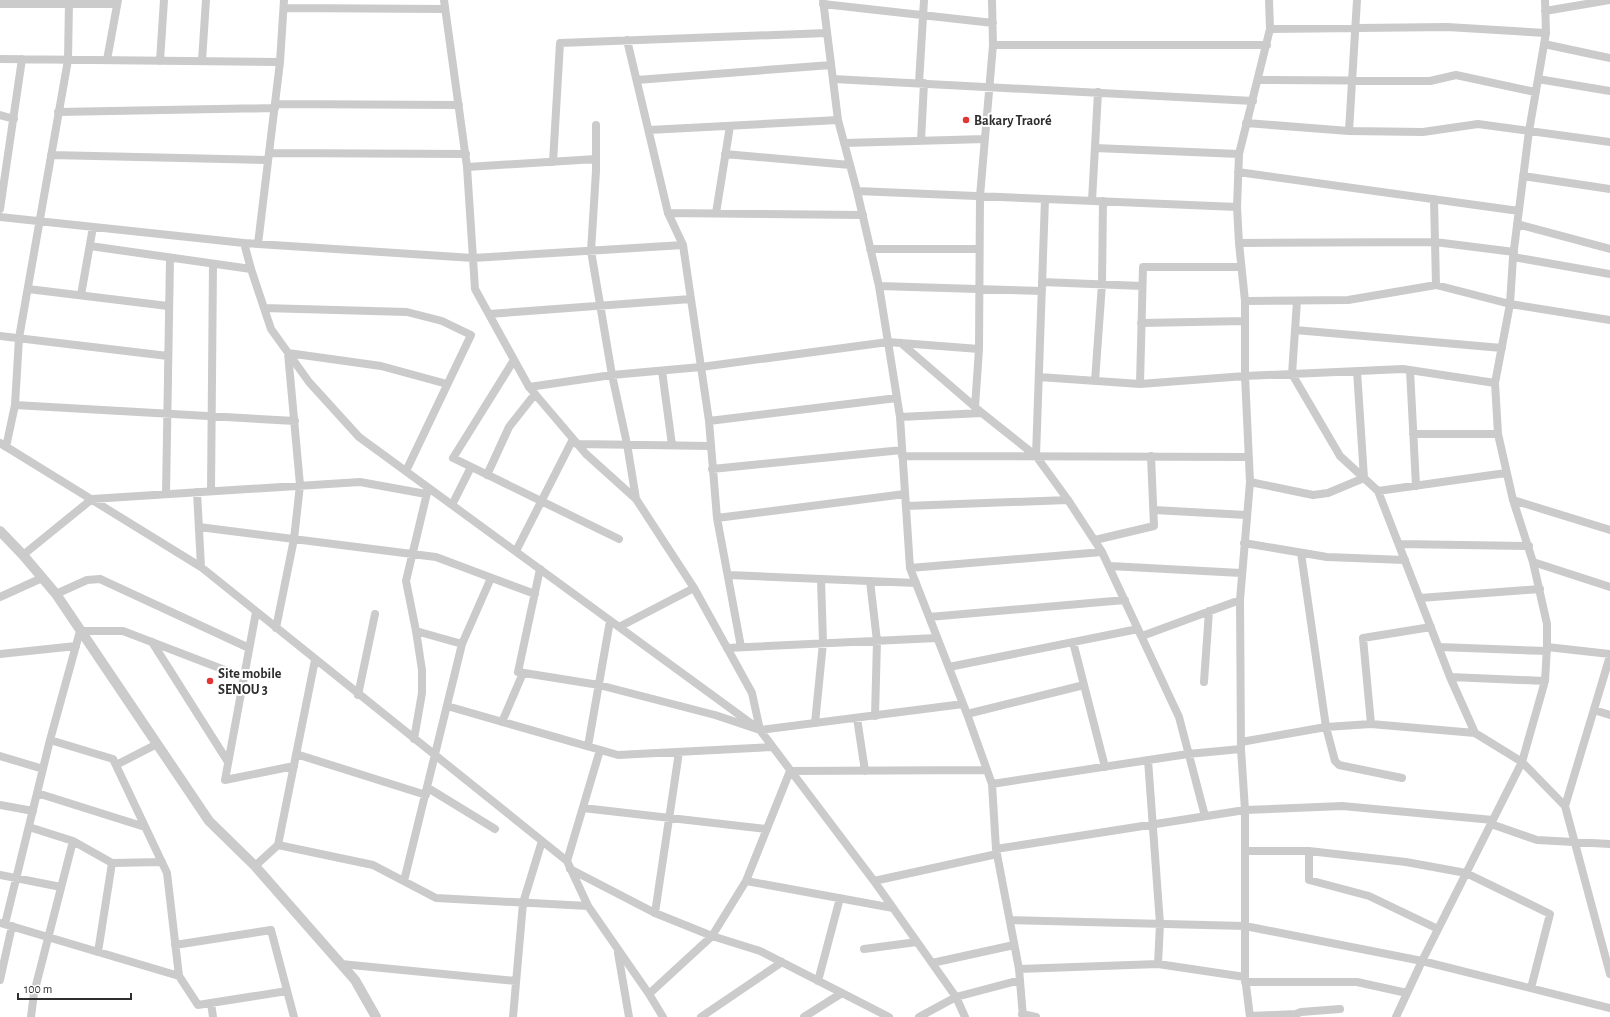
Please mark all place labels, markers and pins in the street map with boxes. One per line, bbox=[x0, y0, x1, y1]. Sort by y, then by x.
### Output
place label: Bakary Traoré bbox=[974, 114, 1052, 128]
marker: Bakary Traoré bbox=[961, 115, 971, 125]
place label: Site mobile SENOU 3 bbox=[218, 667, 282, 697]
marker: Site mobile SENOU 3 bbox=[205, 676, 215, 686]

